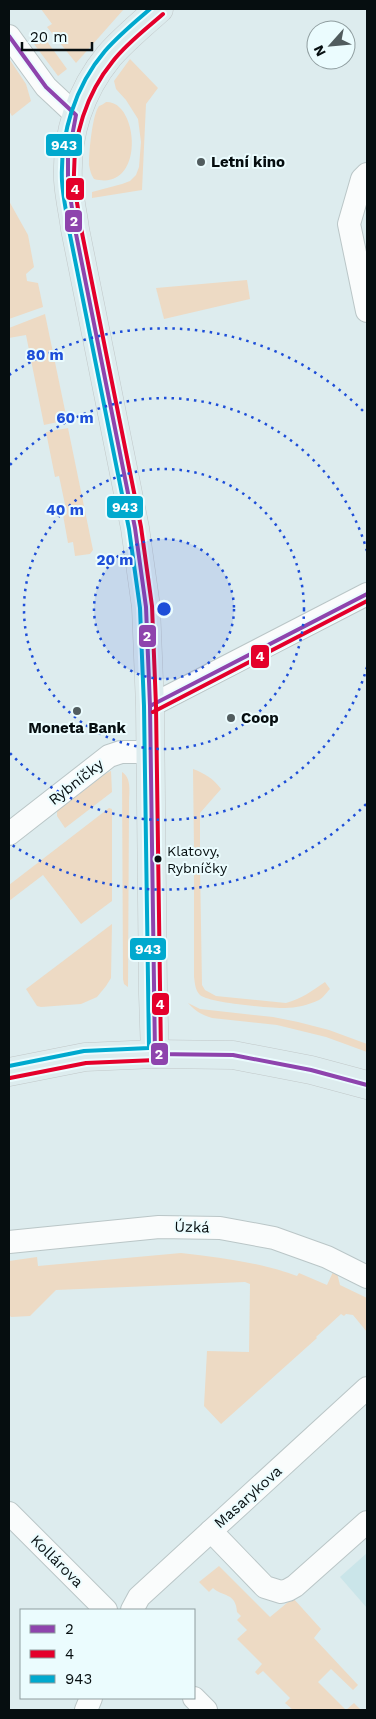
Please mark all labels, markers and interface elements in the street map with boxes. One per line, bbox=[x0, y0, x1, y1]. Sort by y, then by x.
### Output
scale bar bbox=[22, 20, 92, 52]
north arrow bbox=[306, 20, 356, 70]
text: 20 m bbox=[30, 28, 68, 46]
text: N bbox=[310, 43, 329, 59]
line badge: 943 bbox=[45, 133, 83, 157]
text: 943 bbox=[51, 137, 77, 153]
place label: Letní kino bbox=[211, 153, 285, 171]
marker: Letní kino bbox=[195, 156, 207, 168]
line badge: 4 bbox=[65, 177, 85, 201]
text: 4 bbox=[70, 181, 80, 197]
line badge: 2 bbox=[64, 209, 83, 233]
text: 2 bbox=[70, 213, 78, 229]
text: 80 m bbox=[26, 346, 64, 364]
text: 60 m bbox=[56, 409, 94, 427]
line badge: 943 bbox=[106, 495, 144, 519]
text: 943 bbox=[112, 499, 138, 515]
text: 40 m bbox=[46, 501, 84, 519]
text: 20 m bbox=[96, 551, 134, 569]
centre of rings bbox=[155, 600, 173, 618]
line badge: 2 bbox=[138, 624, 157, 648]
text: 2 bbox=[143, 628, 151, 644]
line badge: 4 bbox=[250, 644, 270, 669]
text: 4 bbox=[255, 648, 265, 664]
marker: Moneta Bank bbox=[71, 705, 83, 717]
place label: Coop bbox=[241, 709, 279, 727]
marker: Coop bbox=[225, 712, 237, 724]
place label: Moneta Bank bbox=[28, 719, 126, 737]
street label: Rybníčky bbox=[45, 755, 107, 809]
place label: Klatovy, Rybníčky bbox=[167, 843, 228, 876]
marker: Klatovy, Rybníčky bbox=[153, 854, 163, 864]
line badge: 943 bbox=[129, 937, 167, 961]
text: 943 bbox=[135, 941, 161, 957]
line badge: 4 bbox=[151, 992, 170, 1016]
text: 4 bbox=[155, 996, 165, 1012]
line badge: 2 bbox=[150, 1042, 169, 1066]
text: 2 bbox=[155, 1046, 163, 1062]
street label: Úzká bbox=[174, 1217, 210, 1237]
street label: Masarykova bbox=[210, 1462, 286, 1532]
street label: Kollárova bbox=[27, 1531, 87, 1591]
legend bbox=[20, 1609, 195, 1699]
text: 2 bbox=[65, 1620, 74, 1638]
text: 4 bbox=[65, 1645, 74, 1663]
text: 943 bbox=[65, 1670, 92, 1688]

